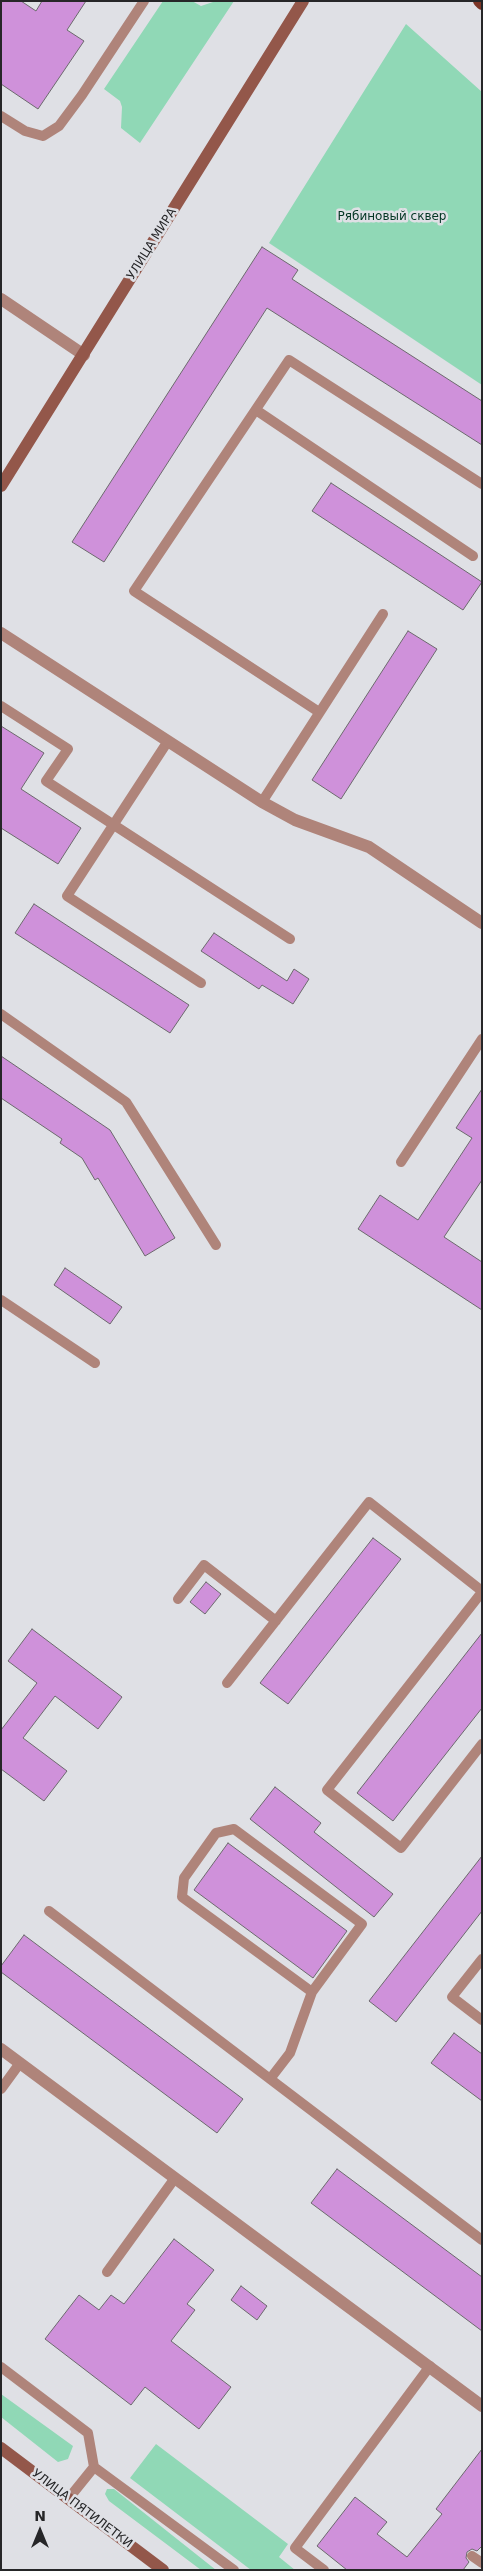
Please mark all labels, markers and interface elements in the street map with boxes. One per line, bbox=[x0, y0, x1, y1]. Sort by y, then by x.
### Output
street label: УЛИЦА МИРА bbox=[124, 206, 180, 282]
park label: Рябиновый сквер bbox=[338, 210, 446, 224]
street label: УЛИЦА ПЯТИЛЕТКИ bbox=[29, 2467, 135, 2551]
north arrow bbox=[15, 2506, 65, 2556]
text: N bbox=[34, 2508, 46, 2524]

